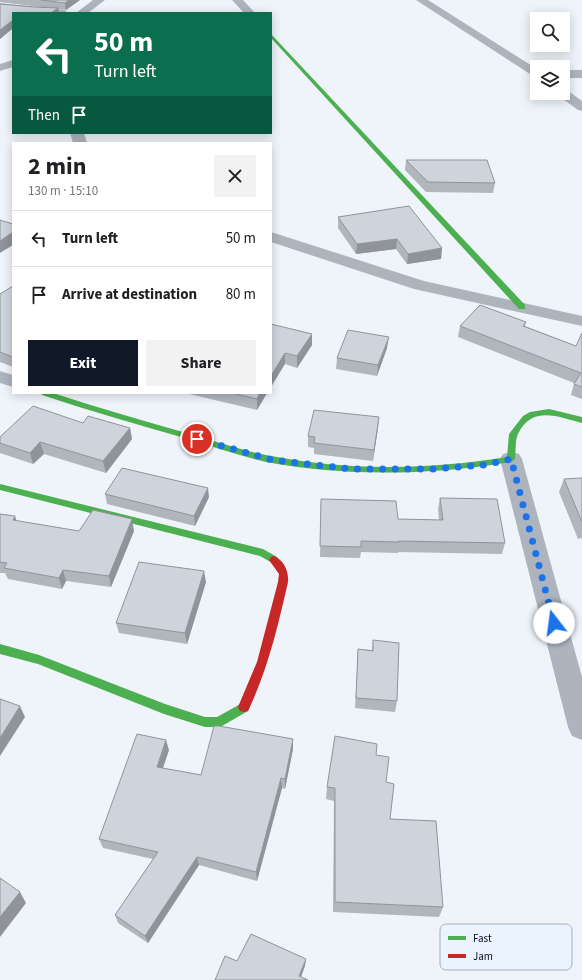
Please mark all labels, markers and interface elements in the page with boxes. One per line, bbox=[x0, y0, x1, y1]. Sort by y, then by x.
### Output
map controls bbox=[530, 12, 570, 100]
button: search bbox=[530, 12, 570, 52]
text: 50 m bbox=[94, 22, 153, 62]
icon: left bbox=[28, 28, 80, 80]
text: Turn left bbox=[94, 59, 156, 84]
button: layers bbox=[530, 60, 570, 100]
icon: arrive bbox=[68, 104, 90, 126]
text: Then bbox=[28, 105, 60, 126]
text: 2 min bbox=[28, 149, 86, 184]
button: close bbox=[214, 155, 256, 197]
text: 130 m · 15:10 bbox=[28, 182, 98, 200]
icon: left bbox=[28, 228, 50, 250]
text: Turn left bbox=[62, 228, 118, 249]
text: 50 m bbox=[226, 228, 256, 249]
icon: arrive bbox=[28, 284, 50, 306]
text: Arrive at destination bbox=[62, 284, 197, 305]
text: 80 m bbox=[226, 284, 256, 305]
button: Exit bbox=[28, 340, 138, 386]
button: Share bbox=[146, 340, 256, 386]
pin bbox=[180, 422, 214, 456]
icon: arrive bbox=[186, 428, 208, 450]
position arrow bbox=[533, 602, 575, 644]
legend bbox=[440, 924, 572, 970]
text: Fast bbox=[473, 931, 492, 946]
text: Jam bbox=[473, 949, 493, 964]

